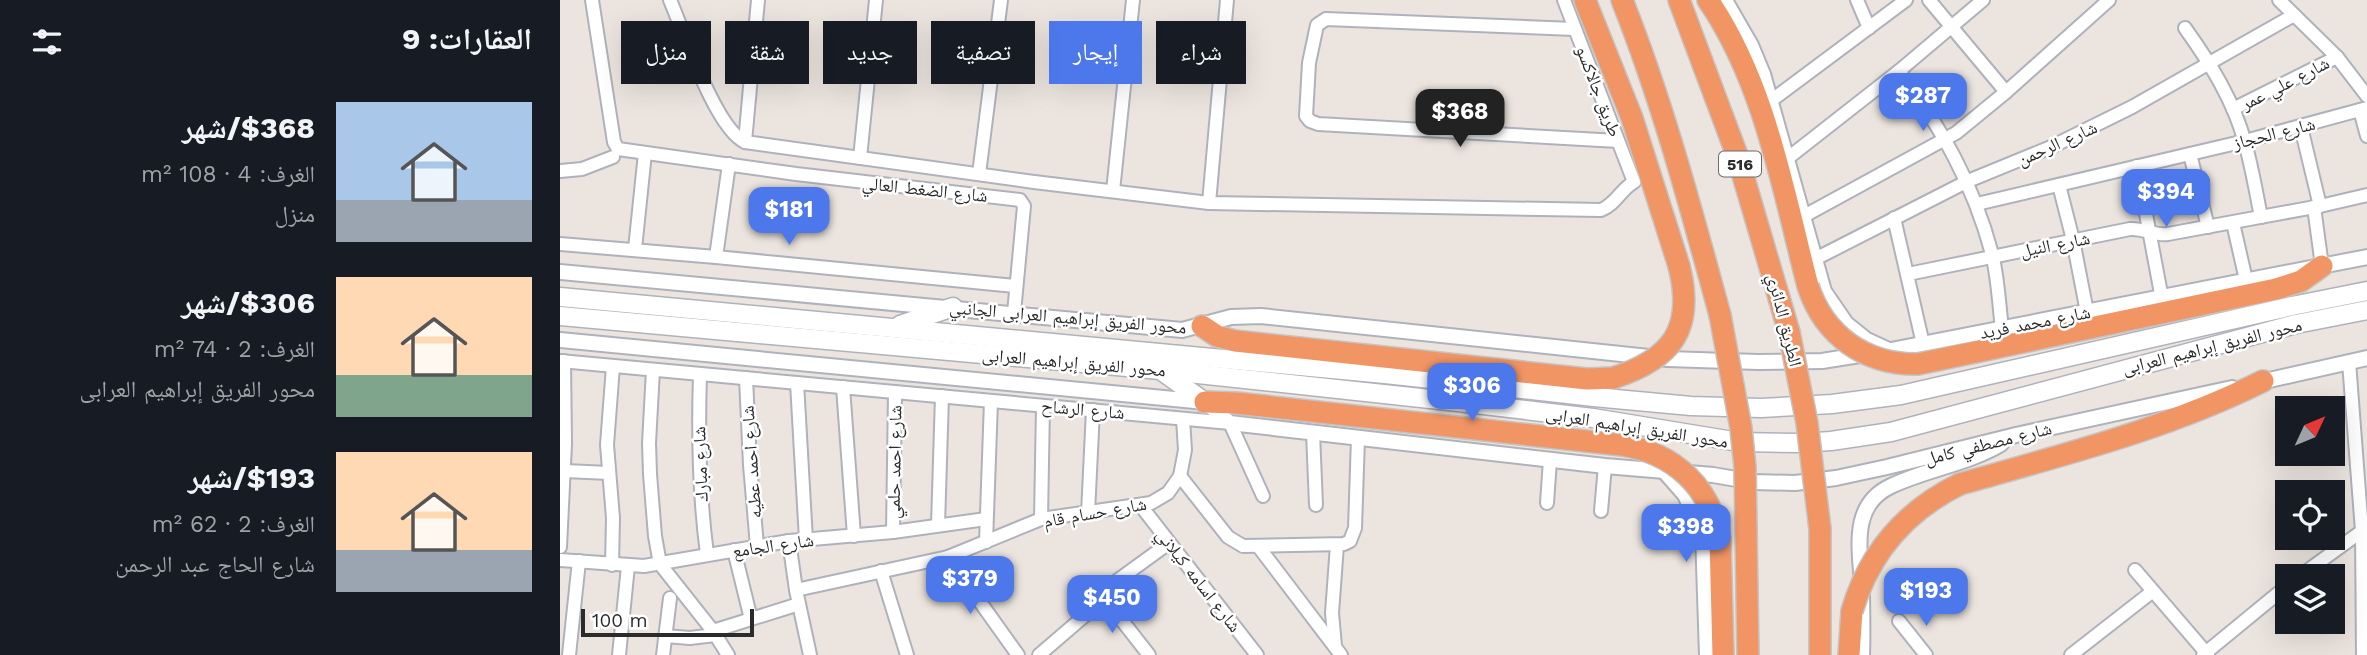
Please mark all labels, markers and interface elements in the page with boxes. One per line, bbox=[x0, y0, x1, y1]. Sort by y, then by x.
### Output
text: العقارات: 9 bbox=[402, 21, 532, 56]
chip: منزل bbox=[621, 21, 711, 84]
chip: شقة bbox=[725, 21, 809, 84]
chip: جديد bbox=[823, 21, 917, 84]
chip: تصفية bbox=[931, 21, 1035, 84]
chip: إيجار bbox=[1049, 21, 1142, 84]
chip: شراء bbox=[1156, 21, 1246, 84]
icon: filters bbox=[28, 23, 66, 61]
street label: طريق جالاكسو bbox=[1571, 42, 1626, 140]
street label: شارع علي عمر bbox=[2237, 52, 2335, 119]
pin: $287 bbox=[1882, 74, 1964, 133]
text: $287 bbox=[1895, 82, 1951, 109]
pin: $368 bbox=[1419, 90, 1501, 149]
text: $368 bbox=[1432, 98, 1488, 125]
text: $368/شهر bbox=[182, 110, 315, 145]
street label: شارع الحجاز bbox=[2230, 113, 2318, 155]
street label: شارع الرحمن bbox=[2014, 116, 2101, 171]
icon: home bbox=[392, 130, 476, 214]
road number: 516 bbox=[1719, 152, 1761, 176]
text: الغرف: 4 · 108 m² bbox=[141, 161, 315, 188]
pin: $394 bbox=[2125, 170, 2207, 229]
street label: شارع الضغط العالي bbox=[861, 172, 989, 211]
text: $394 bbox=[2137, 178, 2195, 205]
pin: $181 bbox=[748, 188, 830, 247]
text: $181 bbox=[765, 196, 814, 223]
text: منزل bbox=[275, 201, 315, 228]
street label: شارع النيل bbox=[2018, 227, 2092, 262]
street label: الطريق الدائري bbox=[1759, 271, 1807, 370]
text: $306/شهر bbox=[181, 285, 315, 320]
street label: محور الفريق إبراهيم العرابى الجانبي bbox=[948, 296, 1187, 342]
street label: شارع محمد فريد bbox=[1978, 301, 2092, 344]
icon: home bbox=[392, 305, 476, 389]
street label: محور الفريق إبراهيم العرابى bbox=[2120, 314, 2304, 380]
text: الغرف: 2 · 74 m² bbox=[154, 336, 315, 363]
street label: محور الفريق إبراهيم العرابى bbox=[981, 344, 1167, 382]
pin: $306 bbox=[1431, 364, 1513, 423]
text: $306 bbox=[1443, 372, 1501, 399]
text: محور الفريق إبراهيم العرابى bbox=[79, 376, 315, 403]
street label: شارع الرشاح bbox=[1040, 395, 1126, 425]
north arrow bbox=[2275, 396, 2345, 466]
map controls bbox=[2275, 396, 2345, 634]
street label: محور الفريق إبراهيم العرابى bbox=[1544, 402, 1730, 454]
street label: شارع احمد عطيه bbox=[737, 405, 766, 519]
street label: شارع احمد حلمي bbox=[883, 405, 910, 519]
street label: شارع مصطفي كامل bbox=[1922, 417, 2055, 473]
street label: شارع مبارك bbox=[688, 426, 713, 502]
text: $193/شهر bbox=[188, 460, 315, 495]
icon: home bbox=[392, 480, 476, 564]
button: locate bbox=[2275, 480, 2345, 550]
street label: شارع حسام قام bbox=[1042, 493, 1148, 533]
pin: $398 bbox=[1645, 504, 1727, 564]
text: الغرف: 2 · 62 m² bbox=[152, 511, 315, 538]
text: $398 bbox=[1658, 513, 1714, 540]
street label: شارع اسامه كيلاني bbox=[1148, 524, 1246, 639]
street label: شارع الجامع bbox=[731, 529, 815, 563]
text: شارع الحاج عبد الرحمن bbox=[115, 551, 315, 578]
pin: $379 bbox=[929, 556, 1011, 616]
button: layers bbox=[2275, 564, 2345, 634]
text: $379 bbox=[942, 565, 998, 592]
pin: $193 bbox=[1885, 568, 1967, 628]
pin: $450 bbox=[1071, 576, 1153, 635]
text: $193 bbox=[1900, 577, 1952, 604]
text: $450 bbox=[1083, 584, 1141, 611]
scale bar bbox=[581, 606, 754, 638]
text: 100 m bbox=[592, 609, 648, 632]

